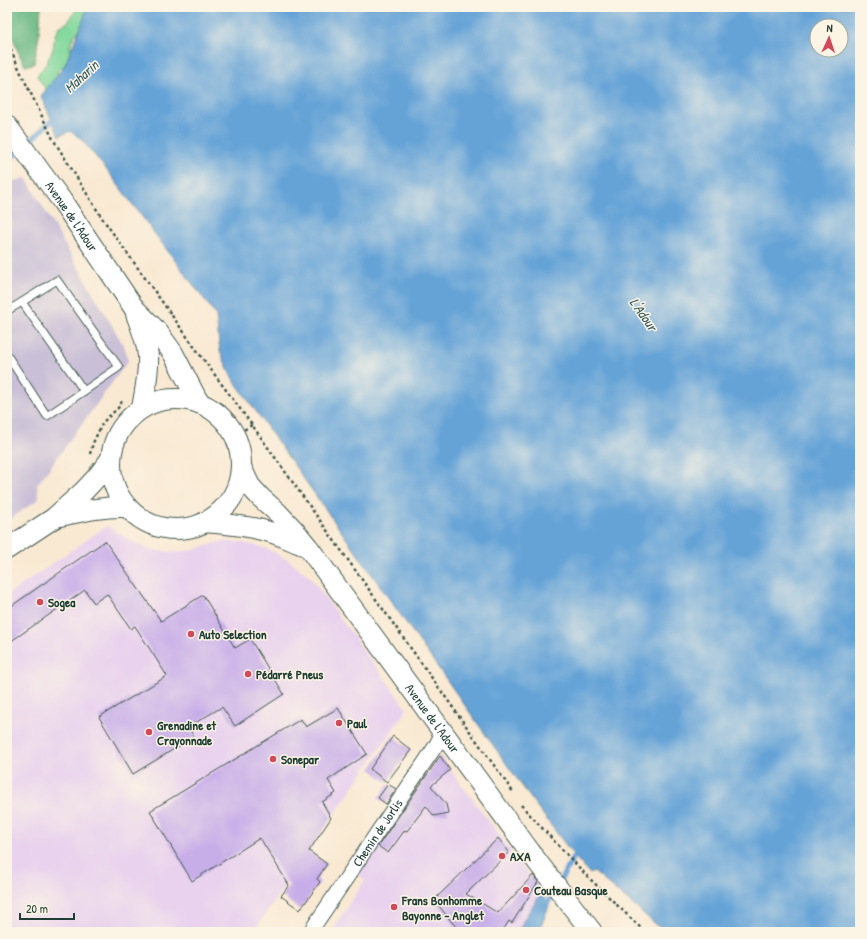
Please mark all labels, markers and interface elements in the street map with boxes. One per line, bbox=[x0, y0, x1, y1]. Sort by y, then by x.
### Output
north arrow bbox=[809, 18, 849, 58]
text: N bbox=[826, 21, 833, 35]
water label: Maharin bbox=[60, 54, 103, 97]
street label: Avenue de l'Adour bbox=[41, 177, 102, 255]
water label: L'Adour bbox=[626, 294, 663, 336]
place label: Sogea bbox=[48, 593, 76, 612]
marker: Sogea bbox=[35, 597, 45, 607]
place label: Auto Selection bbox=[199, 625, 267, 643]
marker: Auto Selection bbox=[186, 629, 196, 639]
place label: Pédarré Pneus bbox=[256, 665, 323, 683]
marker: Pédarré Pneus bbox=[243, 669, 253, 679]
street label: Avenue de l'Adour bbox=[401, 680, 464, 756]
place label: Paul bbox=[347, 714, 368, 732]
place label: Grenadine et Crayonnade bbox=[157, 716, 217, 750]
marker: Paul bbox=[334, 718, 344, 728]
marker: Grenadine et Crayonnade bbox=[144, 727, 154, 737]
place label: Sonepar bbox=[281, 750, 320, 769]
marker: Sonepar bbox=[268, 754, 278, 764]
street label: Chemin de Jorlis bbox=[348, 795, 407, 870]
place label: AXA bbox=[510, 847, 531, 865]
marker: AXA bbox=[497, 851, 507, 861]
place label: Couteau Basque bbox=[534, 881, 608, 900]
marker: Couteau Basque bbox=[521, 885, 531, 895]
place label: Frans Bonhomme Bayonne - Anglet bbox=[401, 891, 484, 925]
scale bar bbox=[20, 895, 74, 921]
text: 20 m bbox=[26, 900, 48, 917]
marker: Frans Bonhomme Bayonne - Anglet bbox=[389, 902, 399, 912]

